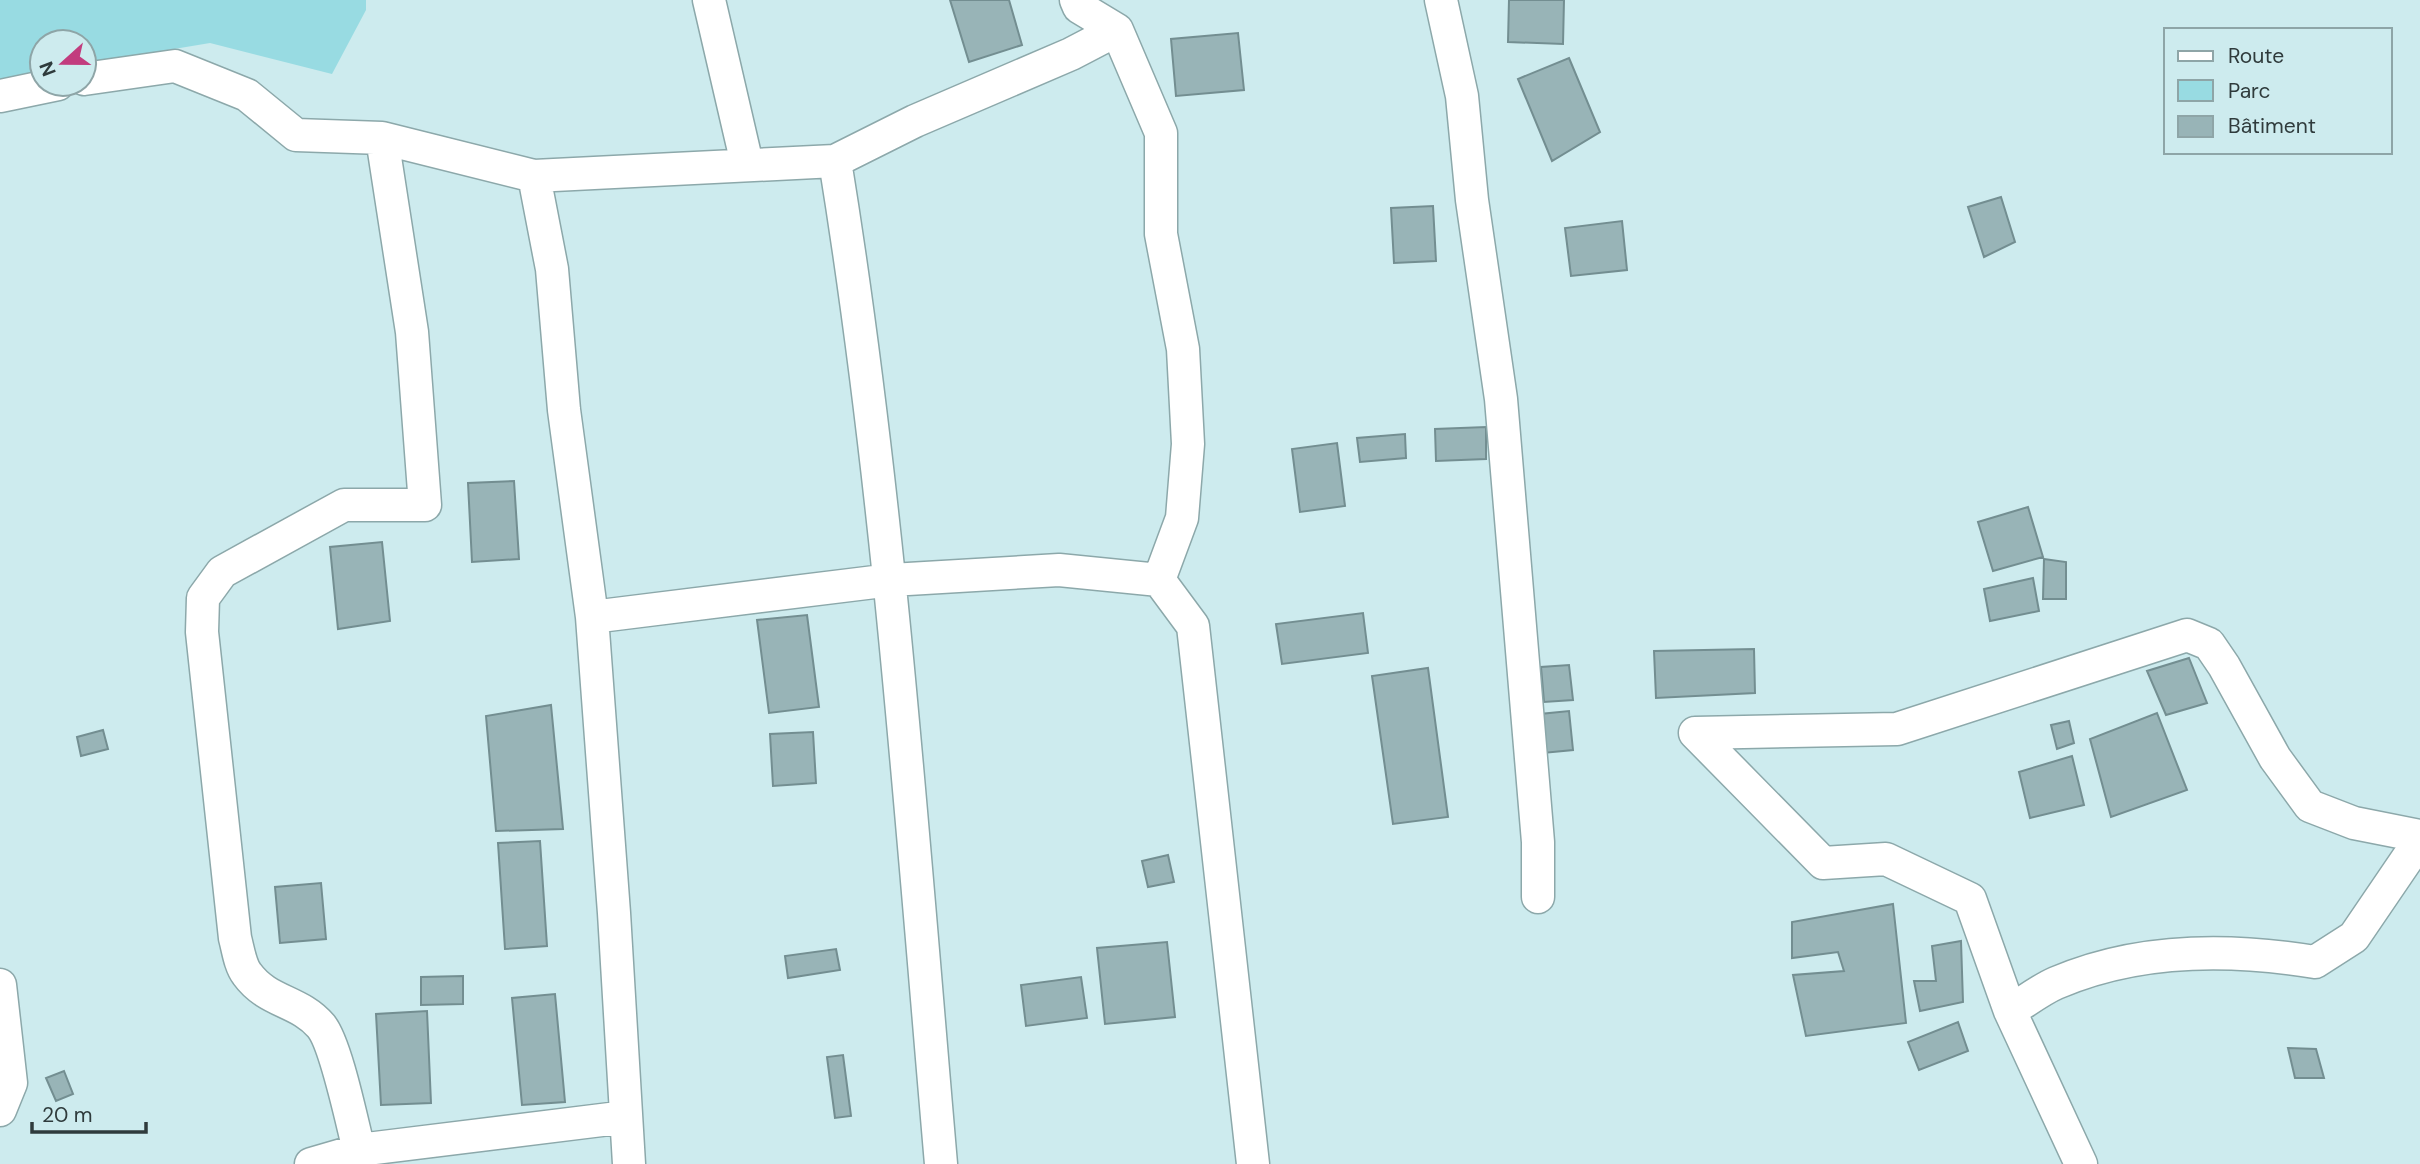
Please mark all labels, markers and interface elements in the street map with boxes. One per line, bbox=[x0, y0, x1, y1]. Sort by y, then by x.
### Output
north arrow bbox=[28, 28, 98, 98]
legend bbox=[2164, 28, 2392, 154]
text: Route bbox=[2228, 42, 2284, 70]
text: N bbox=[33, 58, 62, 80]
text: Parc bbox=[2228, 77, 2271, 105]
text: Bâtiment bbox=[2228, 112, 2316, 140]
scale bar bbox=[32, 1090, 145, 1134]
text: 20 m bbox=[42, 1101, 93, 1129]

